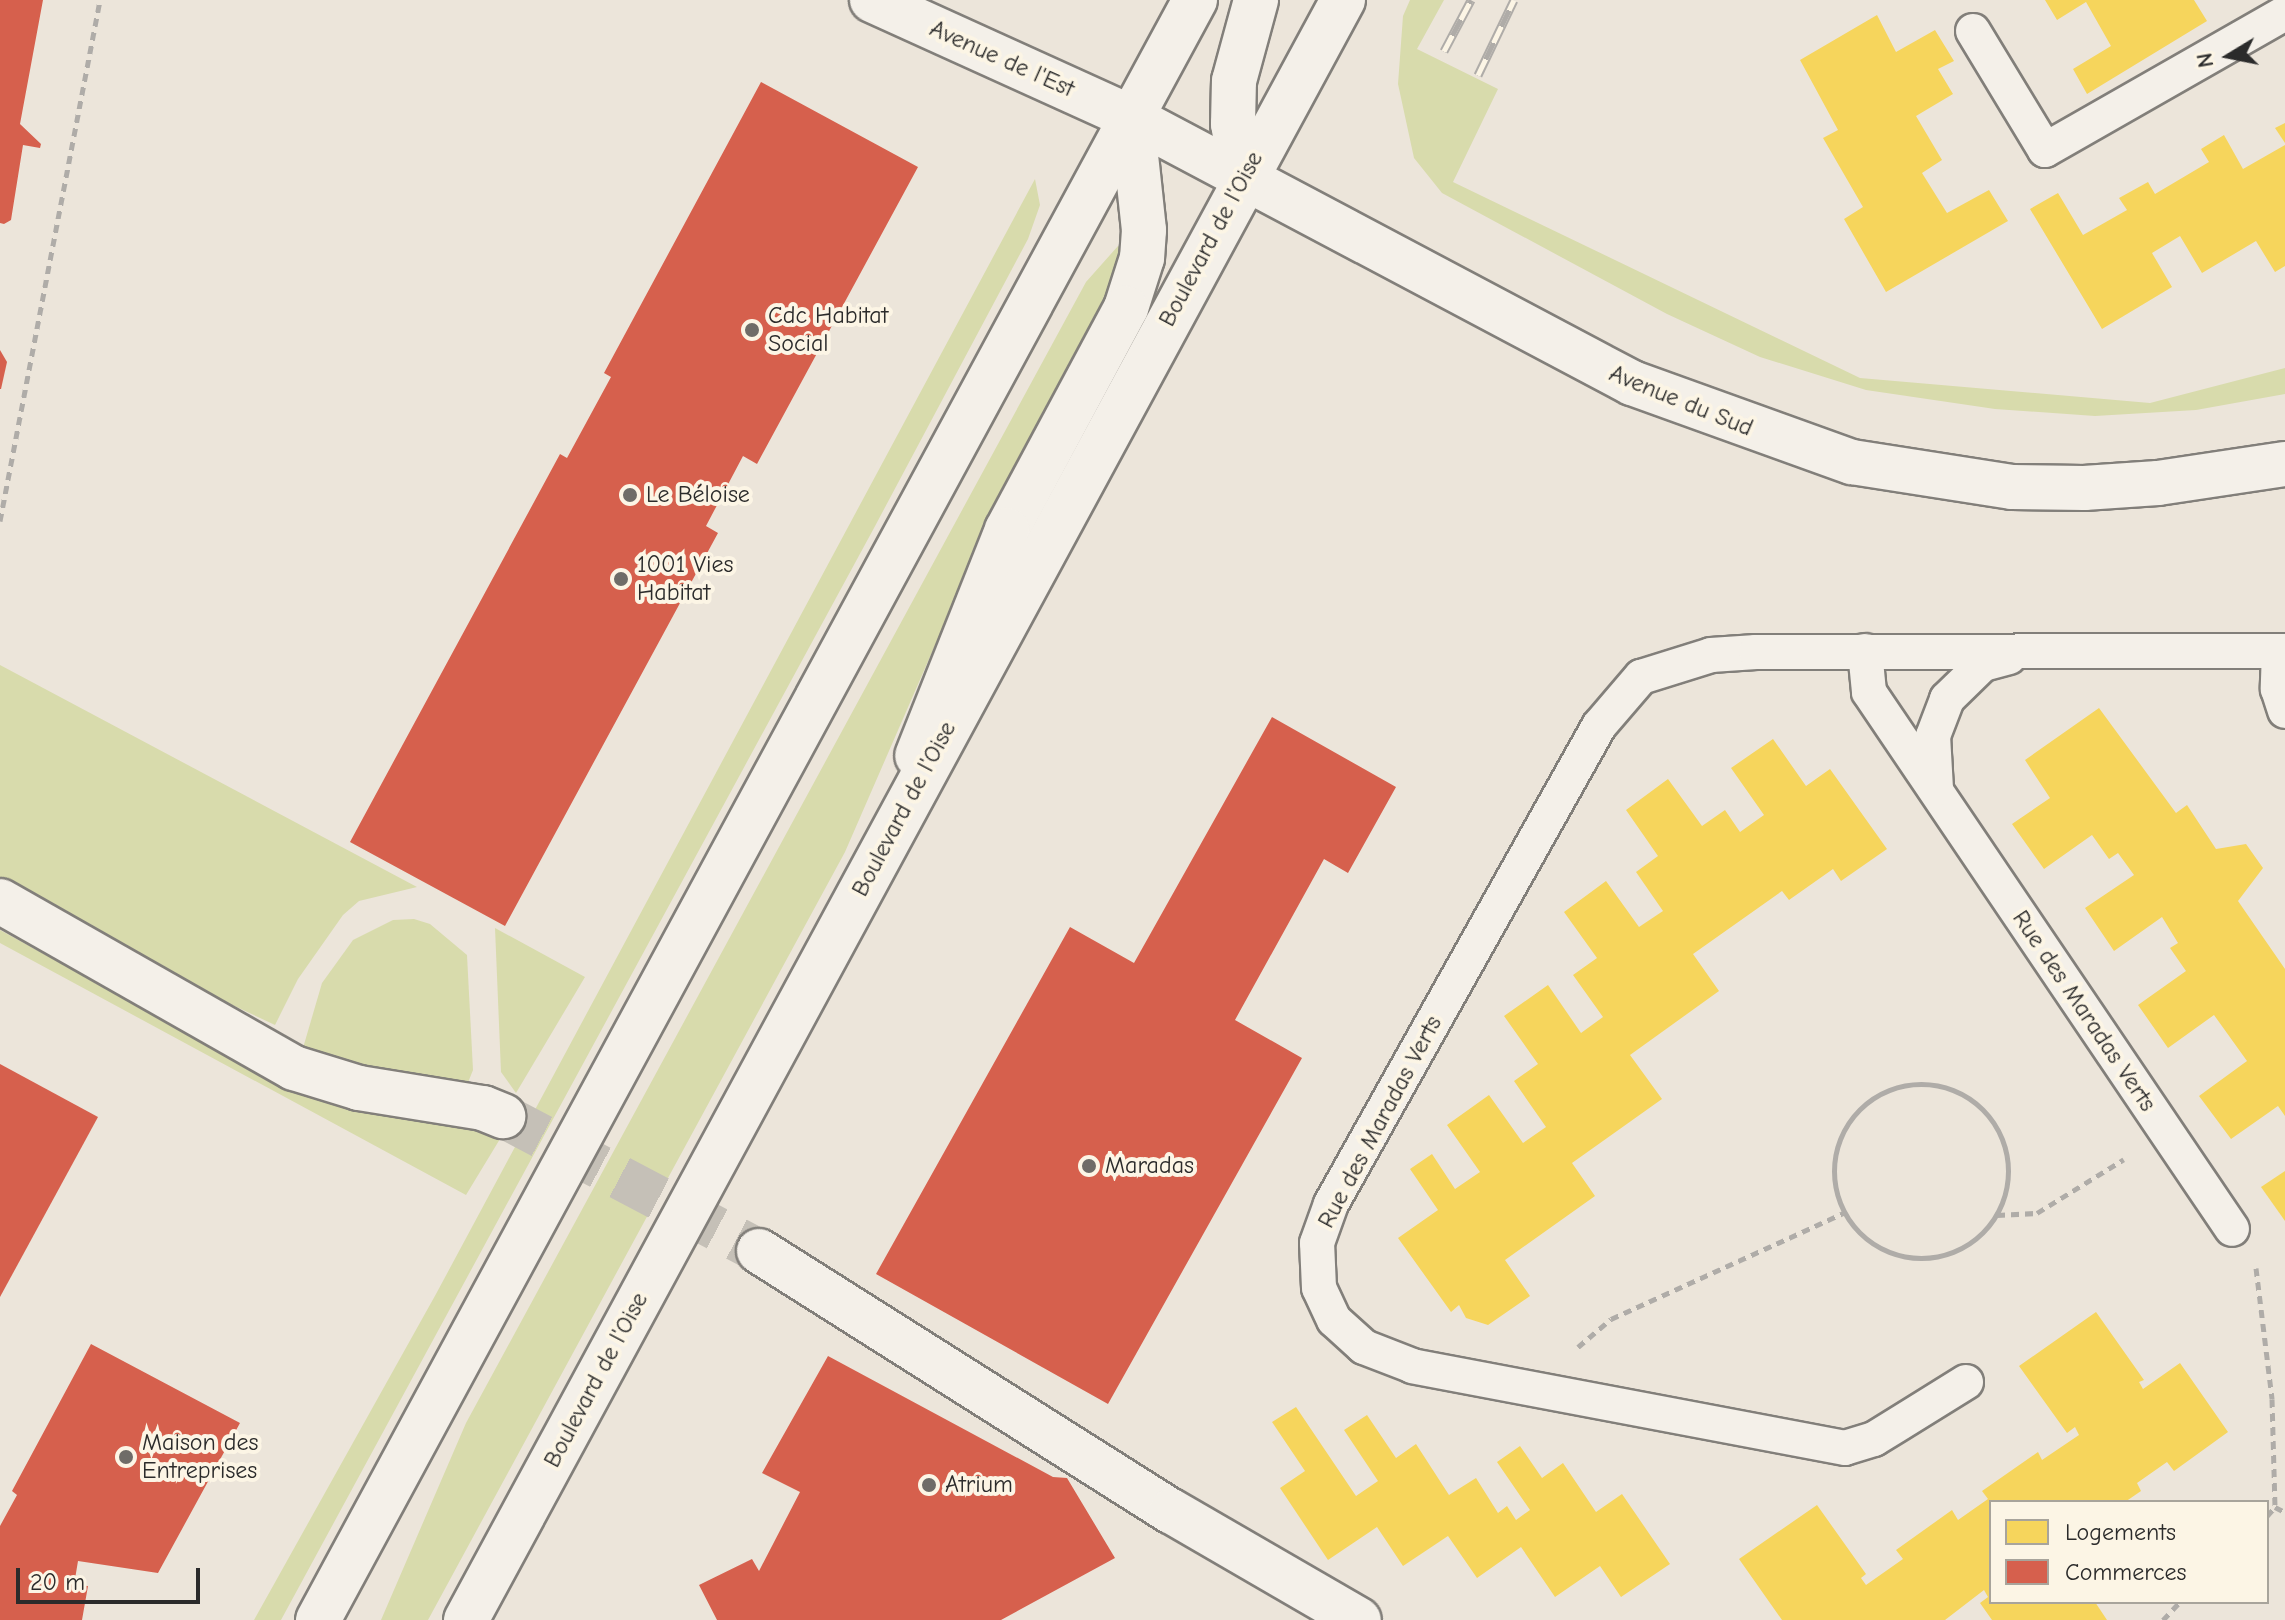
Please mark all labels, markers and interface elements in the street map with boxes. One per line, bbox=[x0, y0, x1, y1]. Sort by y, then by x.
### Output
street label: Avenue de l'Est bbox=[925, 14, 1079, 104]
north arrow bbox=[2189, 16, 2269, 96]
text: N bbox=[2191, 51, 2219, 70]
street label: Boulevard de l'Oise bbox=[1153, 147, 1269, 331]
place label: Cdc Habitat Social bbox=[768, 302, 888, 358]
marker: Cdc Habitat Social bbox=[743, 321, 761, 339]
street label: Avenue du Sud bbox=[1605, 359, 1757, 443]
place label: Le Béloise bbox=[646, 481, 750, 509]
marker: Le Béloise bbox=[621, 486, 639, 504]
place label: 1001 Vies Habitat bbox=[637, 551, 734, 607]
marker: 1001 Vies Habitat bbox=[612, 570, 630, 588]
street label: Boulevard de l'Oise bbox=[846, 717, 962, 901]
street label: Rue des Maradas Verts bbox=[2006, 905, 2162, 1117]
street label: Rue des Maradas Verts bbox=[1312, 1011, 1448, 1233]
place label: Maradas bbox=[1105, 1152, 1194, 1180]
marker: Maradas bbox=[1080, 1157, 1098, 1175]
street label: Boulevard de l'Oise bbox=[538, 1288, 654, 1472]
place label: Maison des Entreprises bbox=[142, 1429, 259, 1485]
marker: Maison des Entreprises bbox=[117, 1448, 135, 1466]
place label: Atrium bbox=[945, 1471, 1013, 1499]
marker: Atrium bbox=[920, 1476, 938, 1494]
legend bbox=[1989, 1500, 2269, 1604]
text: Logements bbox=[2065, 1518, 2176, 1546]
scale bar bbox=[20, 1552, 204, 1602]
text: Commerces bbox=[2065, 1558, 2187, 1586]
text: 20 m bbox=[30, 1568, 85, 1596]

